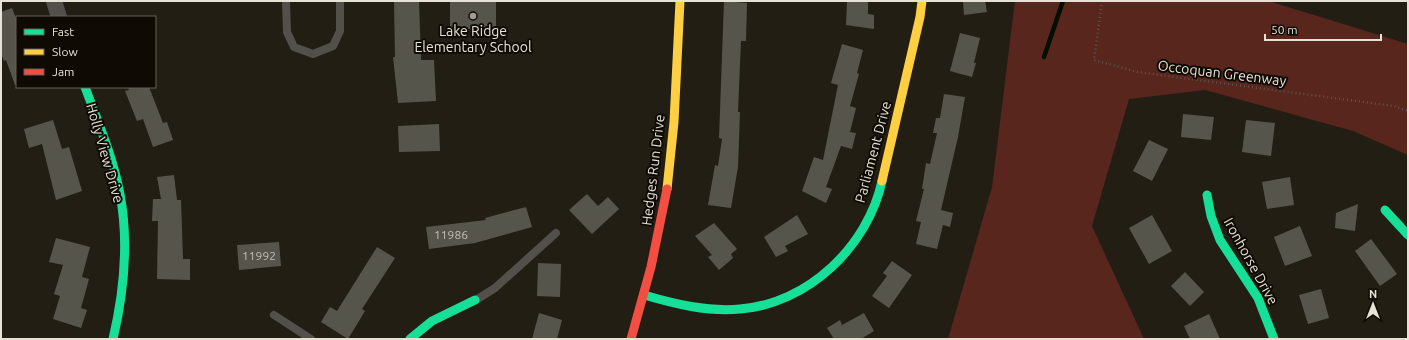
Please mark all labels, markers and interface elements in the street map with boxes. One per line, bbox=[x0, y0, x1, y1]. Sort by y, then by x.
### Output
marker: Lake Ridge Elementary School bbox=[468, 11, 478, 21]
legend bbox=[16, 16, 156, 88]
scale bar bbox=[1265, 16, 1381, 42]
place label: Lake Ridge Elementary School bbox=[414, 23, 532, 55]
text: 50 m bbox=[1271, 23, 1298, 36]
text: Fast bbox=[52, 25, 74, 38]
text: Slow bbox=[52, 45, 78, 58]
street label: Occoquan Greenway bbox=[1157, 57, 1287, 89]
text: Jam bbox=[52, 65, 74, 78]
street label: Parliament Drive bbox=[852, 99, 894, 205]
street label: Holly View Drive bbox=[83, 101, 127, 205]
street label: Hedges Run Drive bbox=[638, 114, 668, 226]
street label: Ironhorse Drive bbox=[1221, 215, 1281, 307]
house number: 11986 bbox=[434, 228, 468, 241]
house number: 11992 bbox=[242, 249, 276, 262]
north arrow bbox=[1353, 284, 1393, 324]
text: N bbox=[1369, 288, 1377, 300]

